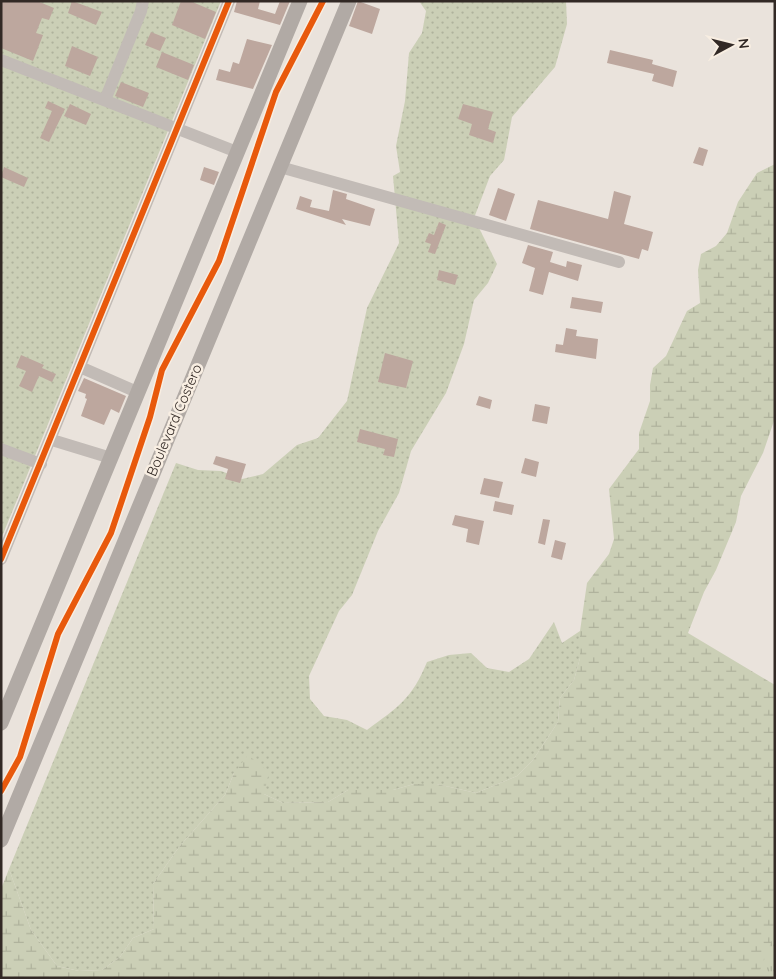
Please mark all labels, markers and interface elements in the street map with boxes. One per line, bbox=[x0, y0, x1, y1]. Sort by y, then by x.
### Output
north arrow bbox=[706, 20, 756, 70]
text: N bbox=[734, 37, 753, 50]
street label: Boulevard Costero bbox=[142, 361, 206, 479]

